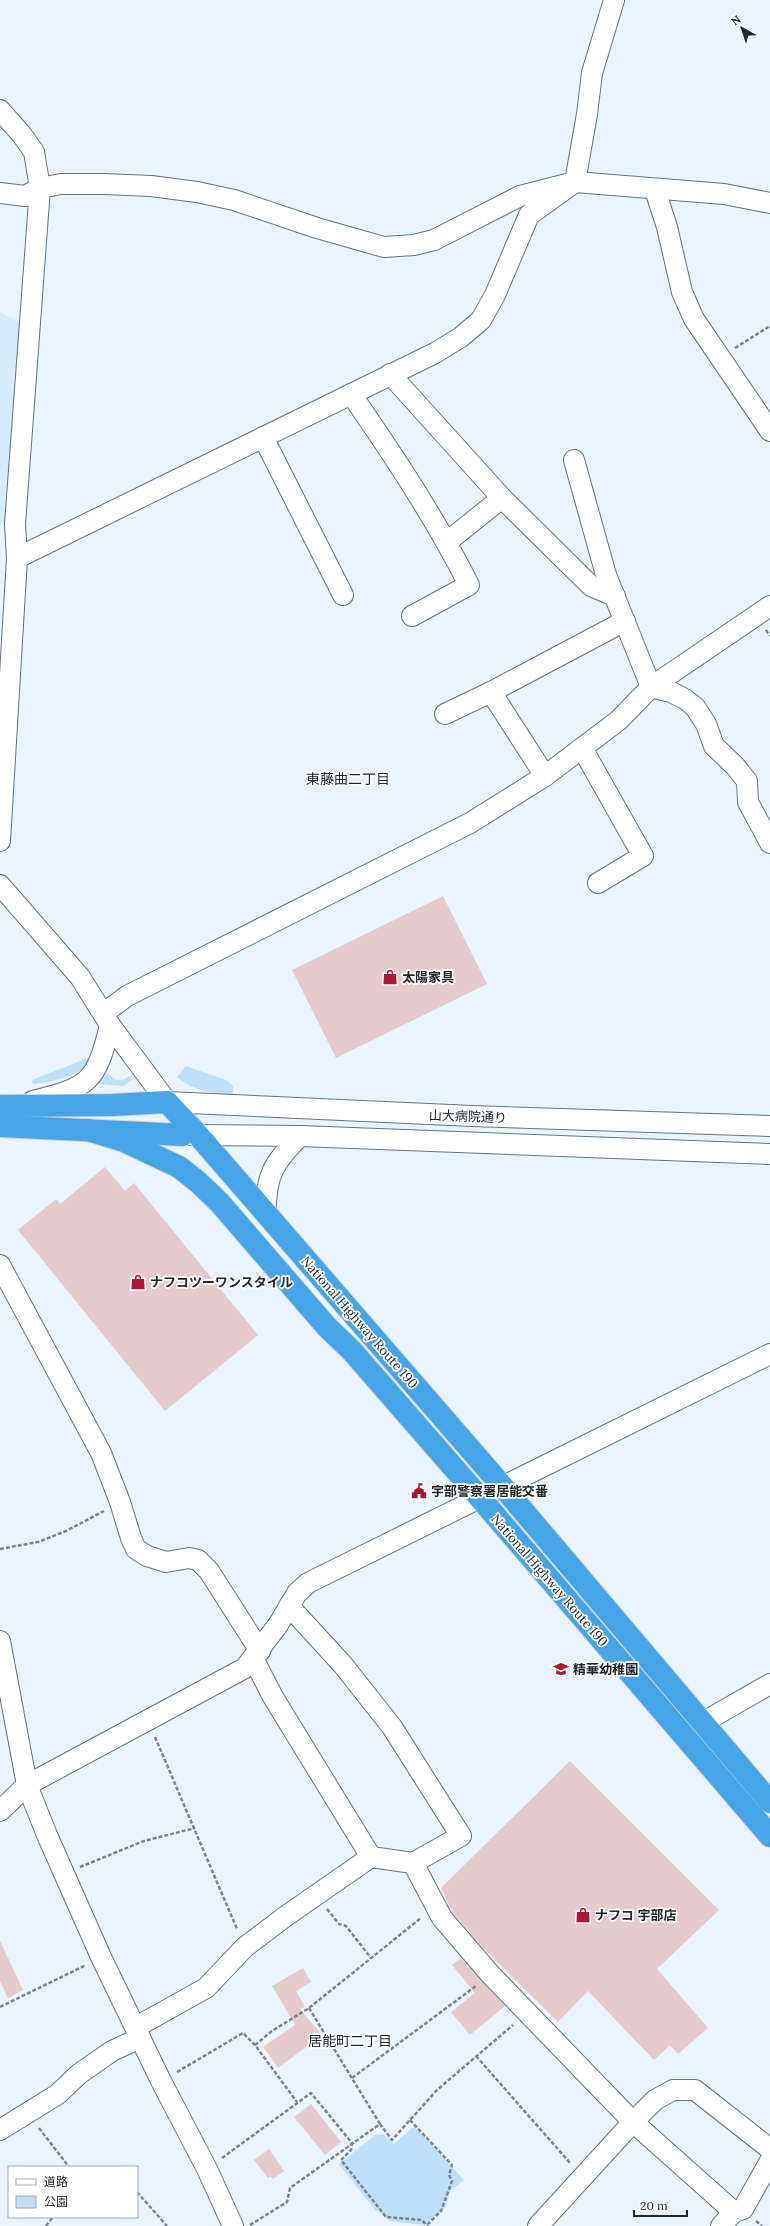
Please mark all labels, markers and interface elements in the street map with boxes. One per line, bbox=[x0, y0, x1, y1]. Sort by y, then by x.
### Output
north arrow bbox=[722, 8, 762, 48]
text: N bbox=[728, 12, 744, 28]
district label: 東藤曲二丁目 bbox=[306, 770, 390, 788]
shop icon: 太陽家具 bbox=[381, 968, 399, 986]
place label: 太陽家具 bbox=[402, 969, 454, 986]
street label: 山大病院通り bbox=[429, 1107, 507, 1126]
street label: National Highway Route 190 bbox=[298, 1253, 422, 1392]
shop icon: ナフコツーワンスタイル bbox=[129, 1273, 147, 1291]
place label: ナフコツーワンスタイル bbox=[150, 1274, 293, 1291]
public building icon: 宇部警察署居能交番 bbox=[410, 1482, 428, 1500]
place label: 宇部警察署居能交番 bbox=[431, 1483, 548, 1500]
street label: National Highway Route 190 bbox=[488, 1511, 612, 1650]
school or university icon: 精華幼稚園 bbox=[552, 1660, 570, 1678]
place label: 精華幼稚園 bbox=[573, 1661, 638, 1678]
shop icon: ナフコ 宇部店 bbox=[574, 1906, 592, 1924]
place label: ナフコ 宇部店 bbox=[595, 1907, 676, 1924]
district label: 居能町二丁目 bbox=[308, 2032, 392, 2050]
legend bbox=[8, 2166, 138, 2218]
text: 道路 bbox=[44, 2174, 68, 2189]
scale bar bbox=[634, 2192, 687, 2218]
text: 公園 bbox=[44, 2194, 68, 2209]
text: 20 m bbox=[640, 2198, 668, 2213]

